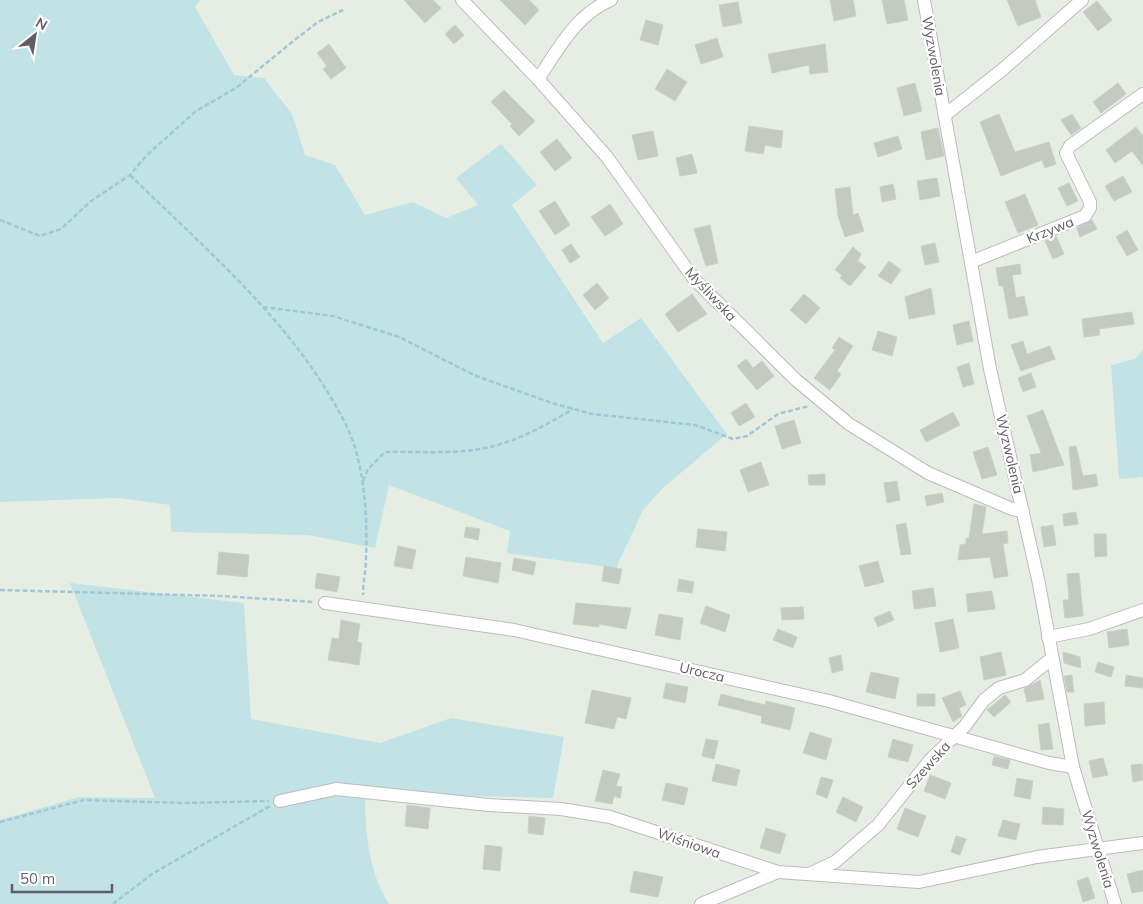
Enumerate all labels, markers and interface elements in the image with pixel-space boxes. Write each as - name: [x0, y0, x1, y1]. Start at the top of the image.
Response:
- north arrow: [10, 10, 60, 60]
- text: N: [32, 13, 51, 34]
- street label: Wyzwolenia: [918, 15, 950, 97]
- street label: Krzywa: [1024, 212, 1076, 248]
- street label: Myśliwska: [681, 263, 741, 325]
- street label: Wyzwolenia: [992, 413, 1028, 495]
- street label: Urocza: [678, 658, 726, 686]
- street label: Szewska: [902, 737, 954, 793]
- street label: Wyzwolenia: [1078, 808, 1118, 890]
- street label: Wiśniowa: [655, 824, 723, 862]
- scale bar: [12, 862, 112, 894]
- text: 50 m: [20, 869, 55, 888]

